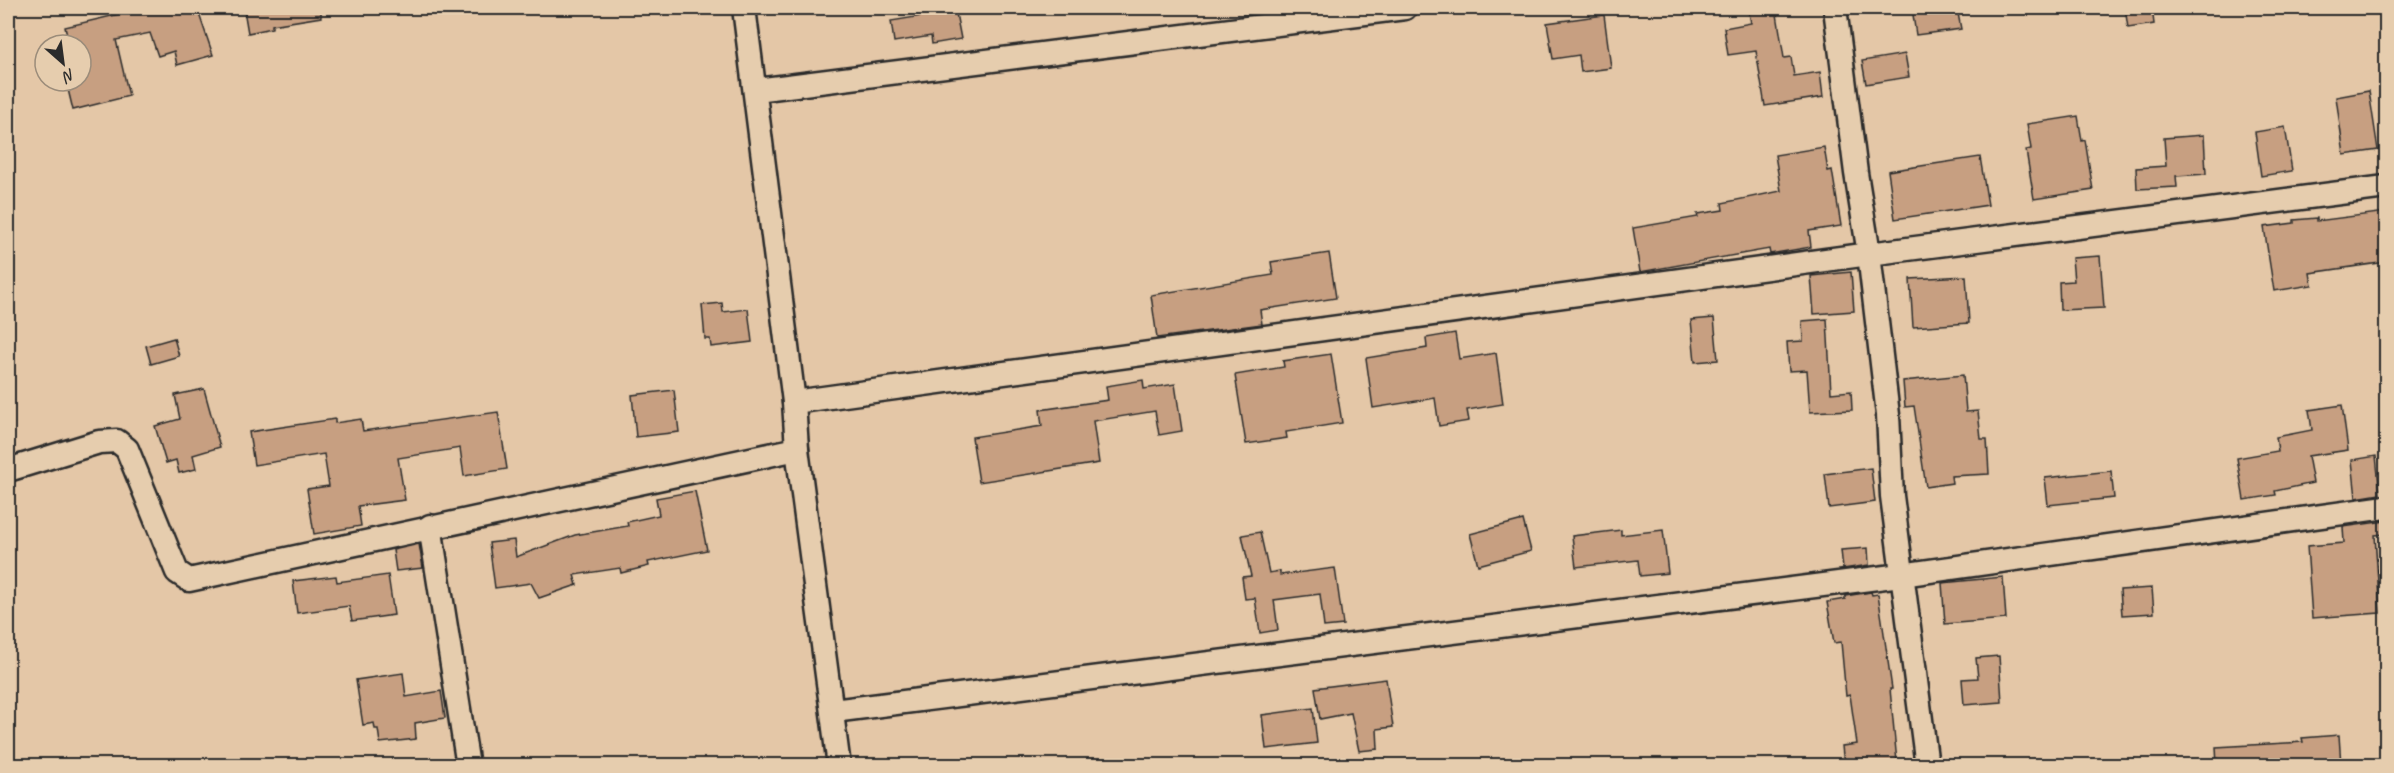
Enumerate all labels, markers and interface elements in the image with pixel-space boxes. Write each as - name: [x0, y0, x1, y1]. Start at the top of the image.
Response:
- north arrow: [33, 33, 93, 93]
- text: N: [58, 64, 79, 88]

